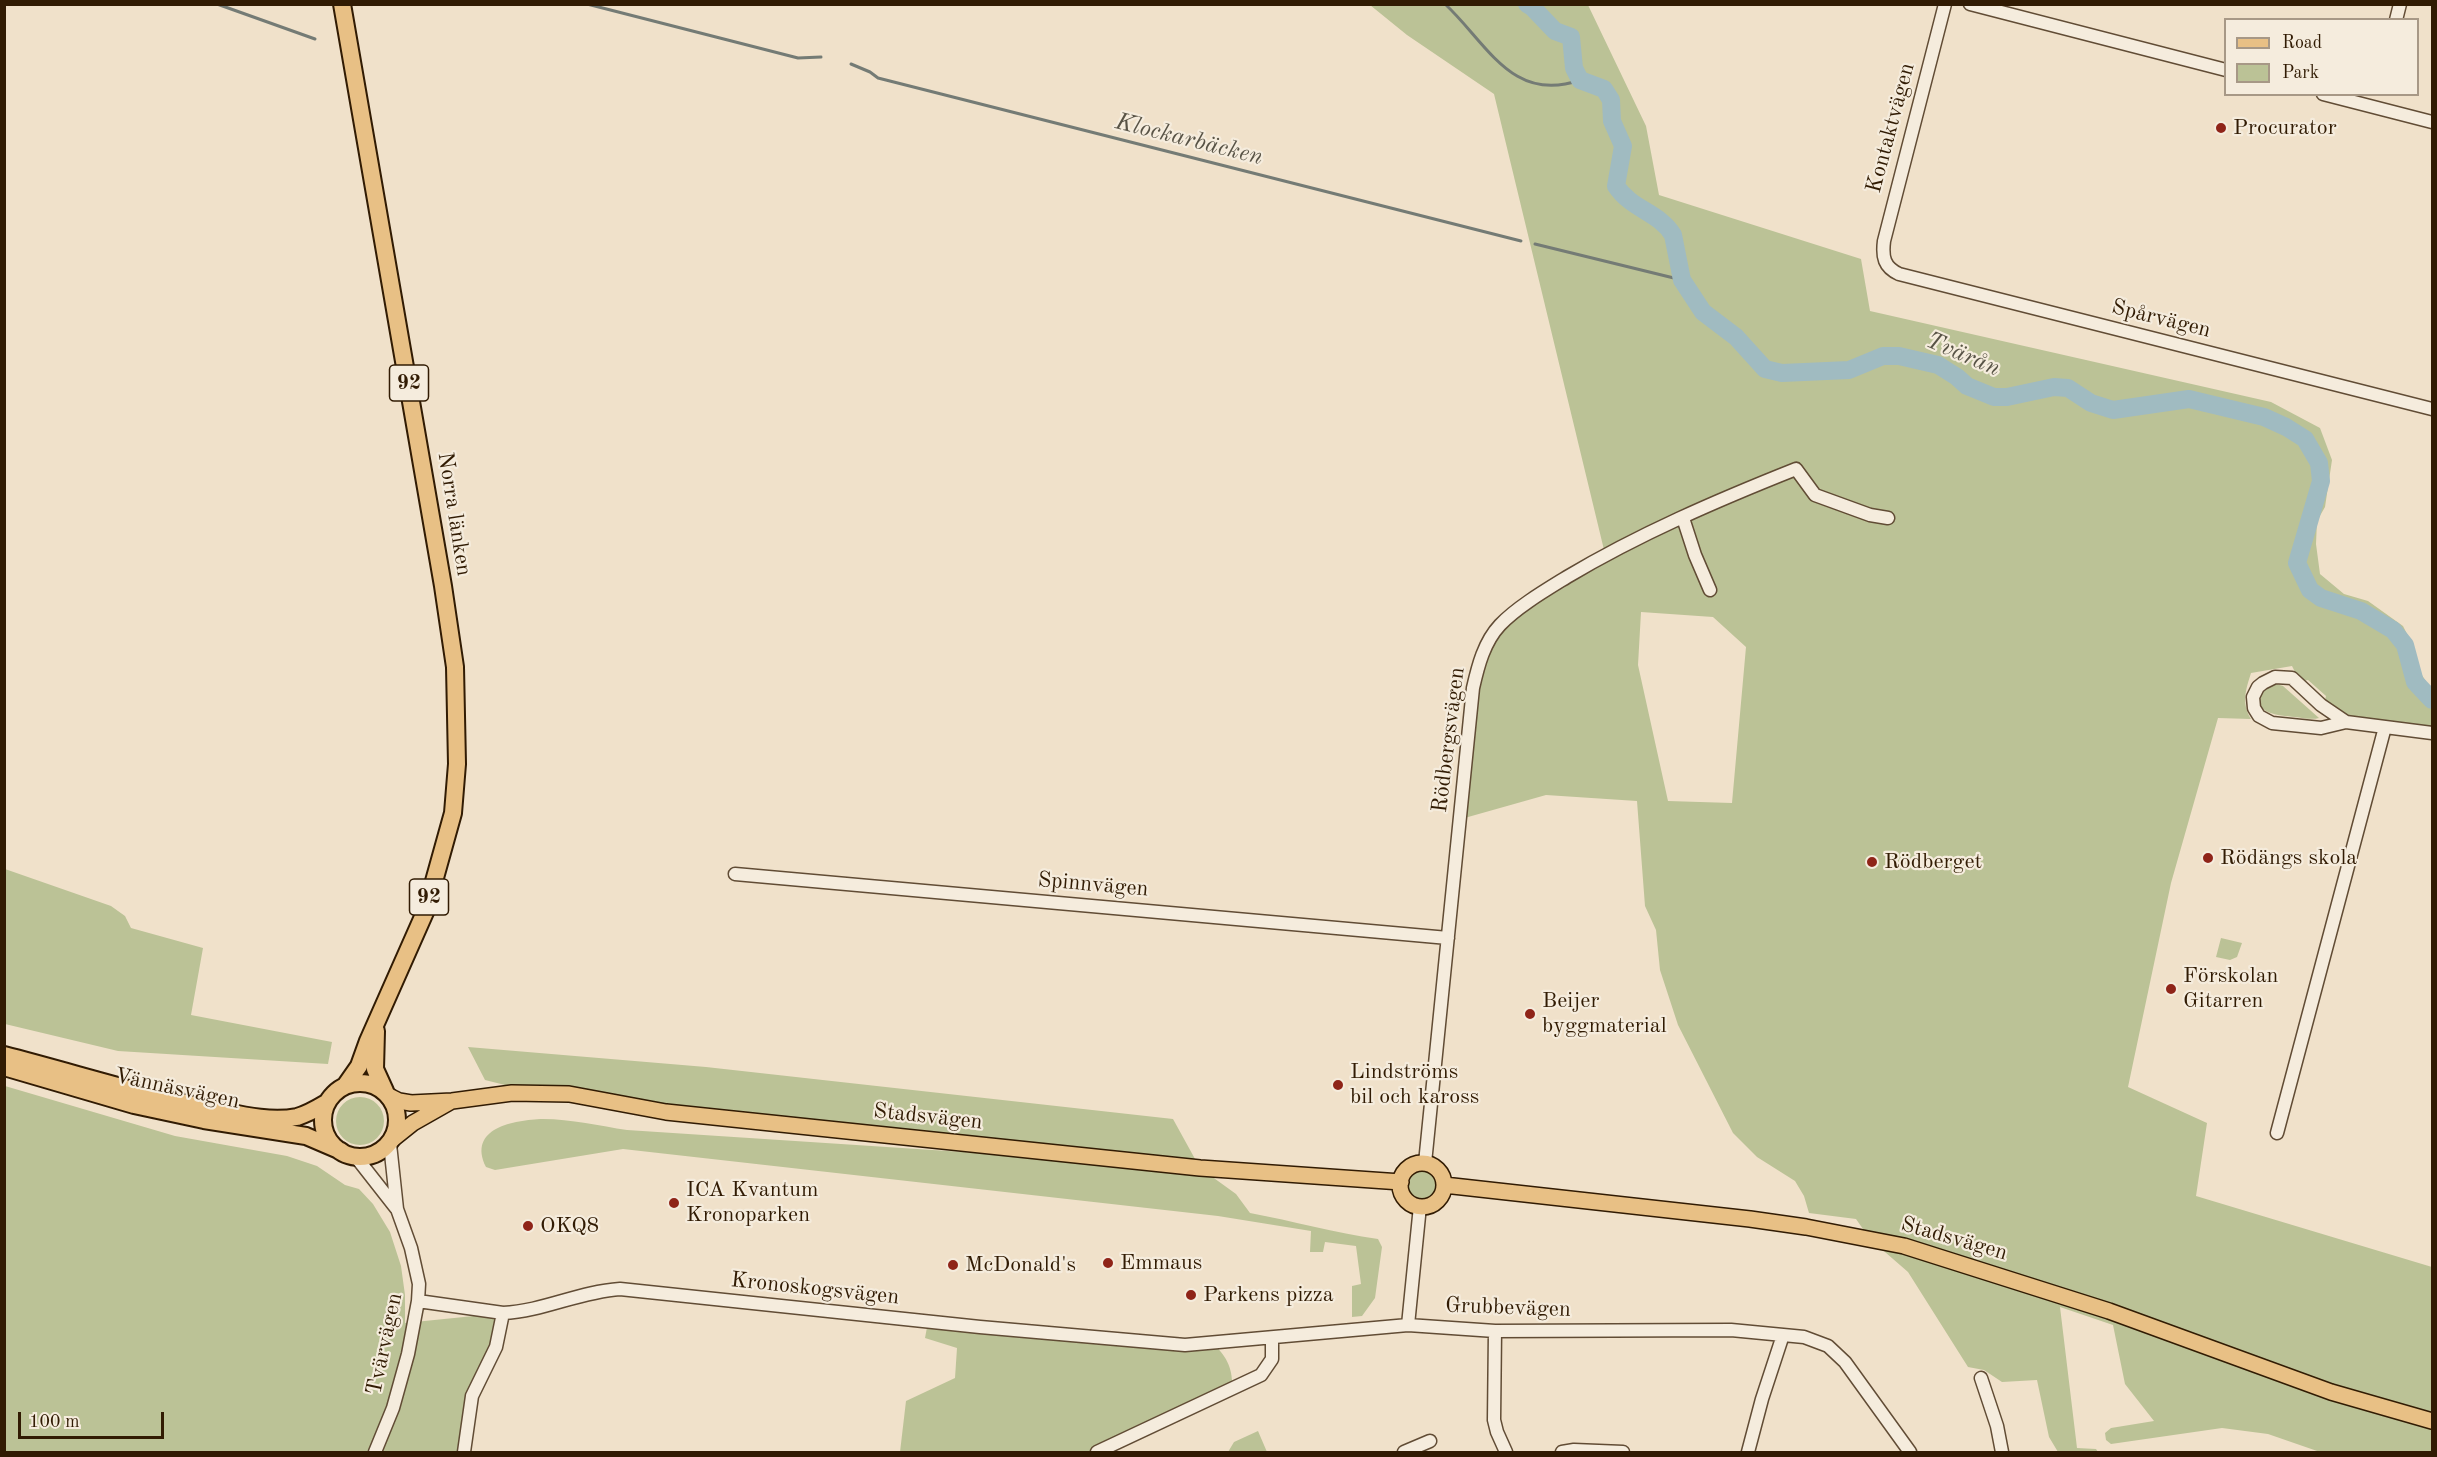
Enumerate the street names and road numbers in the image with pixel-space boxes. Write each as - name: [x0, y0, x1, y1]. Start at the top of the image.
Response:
- street label: Kontaktvägen: [1861, 60, 1921, 196]
- street label: Spårvägen: [2109, 294, 2213, 344]
- road number: 92: [390, 365, 428, 401]
- street label: Norra länken: [431, 450, 477, 578]
- street label: Rödbergsvägen: [1427, 666, 1471, 814]
- street label: Spinnvägen: [1036, 867, 1150, 903]
- road number: 92: [410, 879, 448, 915]
- street label: Vännäsvägen: [112, 1063, 242, 1115]
- street label: Stadsvägen: [872, 1098, 984, 1136]
- street label: Stadsvägen: [1898, 1211, 2010, 1267]
- street label: Kronoskogsvägen: [730, 1267, 900, 1311]
- street label: Tvärvägen: [361, 1291, 409, 1397]
- street label: Grubbevägen: [1445, 1293, 1571, 1323]

